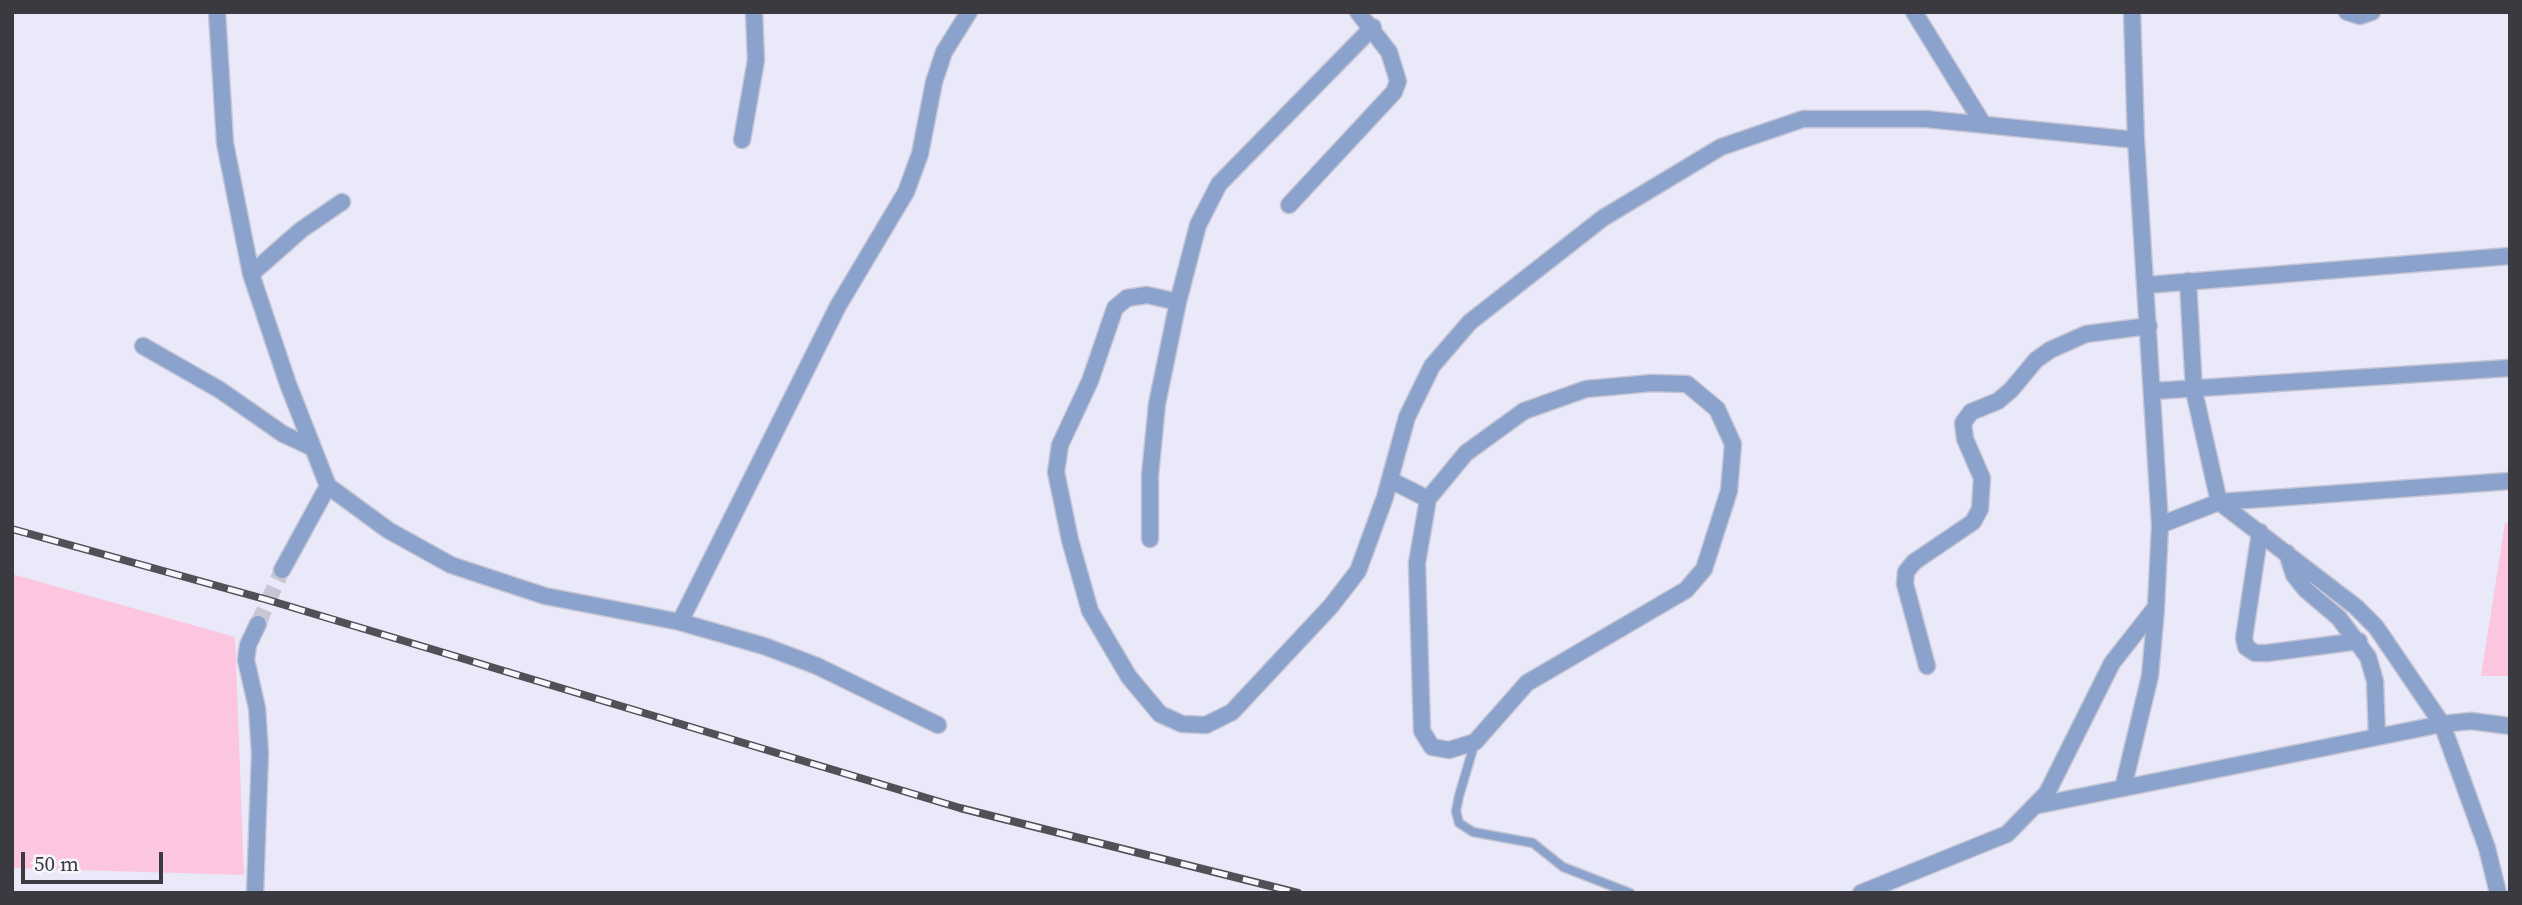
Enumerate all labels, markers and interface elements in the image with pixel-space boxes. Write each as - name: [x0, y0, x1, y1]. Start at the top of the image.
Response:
- scale bar: [24, 838, 166, 882]
- text: 50 m: [34, 849, 79, 878]

